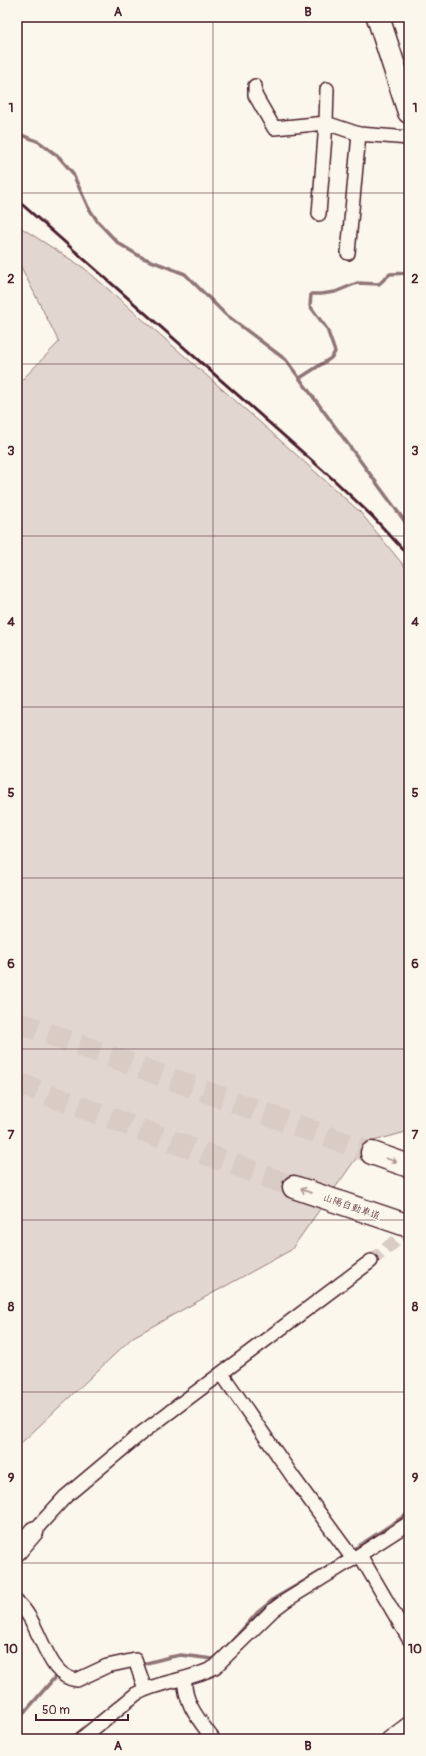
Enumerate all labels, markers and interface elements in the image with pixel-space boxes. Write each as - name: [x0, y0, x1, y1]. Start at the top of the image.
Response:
- text: A: [114, 4, 123, 20]
- text: B: [304, 4, 312, 20]
- text: 1: [8, 100, 14, 116]
- text: 1: [412, 100, 418, 116]
- text: 2: [7, 271, 15, 287]
- text: 2: [411, 271, 419, 287]
- text: 3: [7, 443, 15, 459]
- text: 3: [411, 443, 419, 459]
- text: 4: [7, 614, 15, 630]
- text: 4: [411, 614, 419, 630]
- text: 5: [7, 785, 15, 801]
- text: 5: [411, 785, 419, 801]
- text: 6: [7, 956, 15, 972]
- text: 6: [411, 956, 419, 972]
- text: 7: [8, 1127, 15, 1143]
- text: 7: [412, 1127, 419, 1143]
- one-way arrow: [384, 1156, 396, 1164]
- one-way arrow: [300, 1186, 312, 1194]
- street label: 山陽自動車道: [321, 1192, 382, 1222]
- text: 8: [8, 1299, 15, 1315]
- text: 8: [412, 1299, 419, 1315]
- text: 9: [8, 1470, 15, 1486]
- text: 9: [412, 1470, 419, 1486]
- text: 10: [4, 1641, 18, 1657]
- text: 10: [408, 1641, 422, 1657]
- scale bar: [36, 1696, 128, 1722]
- text: 50 m: [42, 1703, 70, 1718]
- text: A: [114, 1738, 123, 1754]
- text: B: [304, 1738, 312, 1754]

